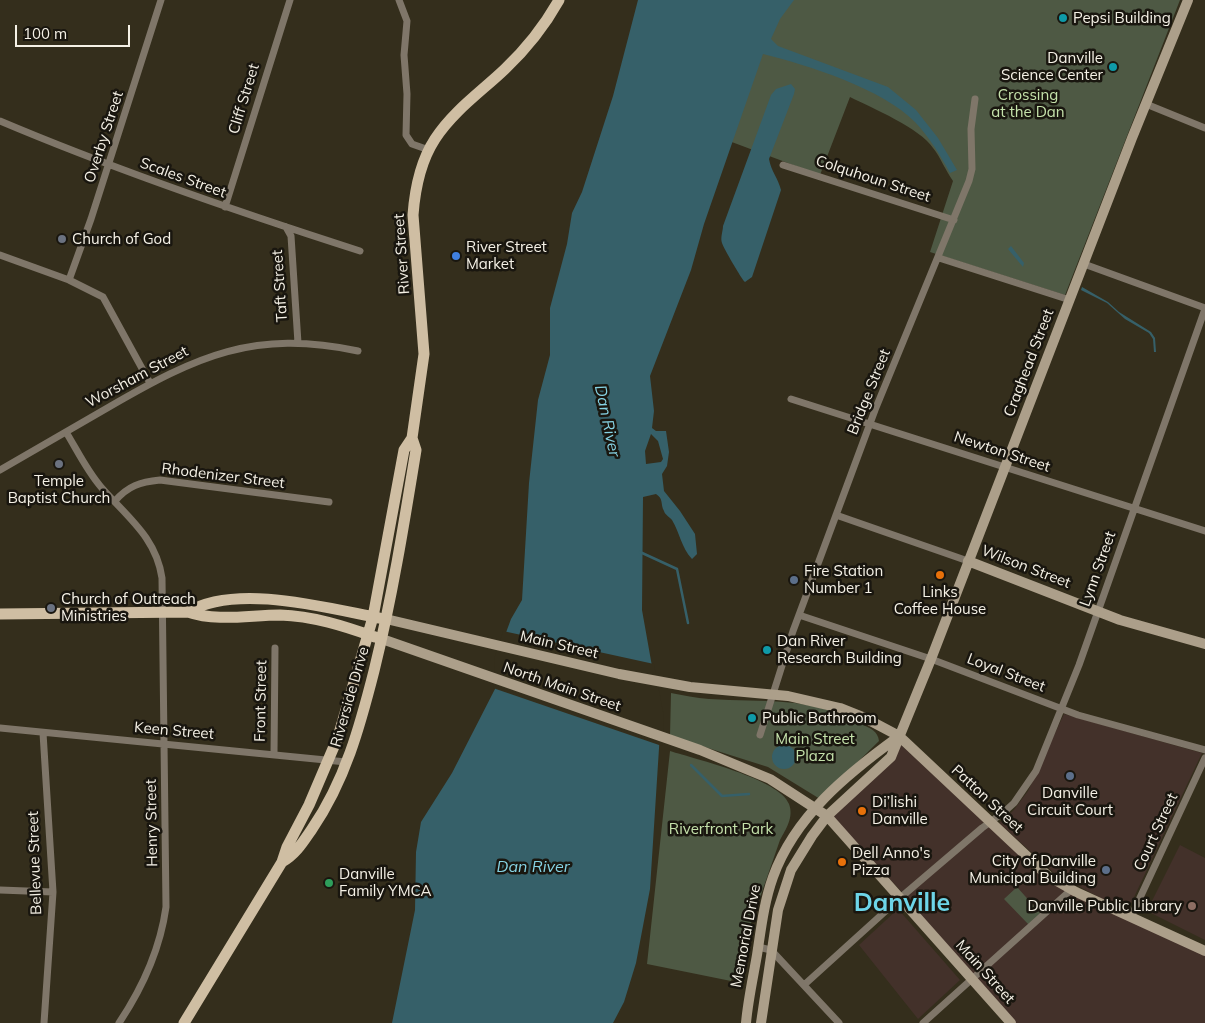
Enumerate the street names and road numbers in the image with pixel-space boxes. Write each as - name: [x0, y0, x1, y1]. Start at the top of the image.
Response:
- street label: Cliff Street: [225, 62, 263, 136]
- street label: Overby Street: [81, 89, 127, 185]
- street label: Colquhoun Street: [813, 152, 933, 206]
- street label: Scales Street: [138, 154, 228, 202]
- street label: River Street: [390, 213, 414, 295]
- street label: Taft Street: [269, 249, 291, 323]
- street label: Craghead Street: [1000, 307, 1058, 419]
- street label: Worsham Street: [83, 342, 191, 412]
- street label: Bridge Street: [844, 347, 894, 437]
- street label: Newton Street: [951, 428, 1053, 476]
- street label: Rhodenizer Street: [160, 460, 286, 492]
- street label: Lynn Street: [1076, 529, 1120, 609]
- street label: Wilson Street: [979, 542, 1073, 592]
- street label: Main Street: [518, 627, 600, 663]
- street label: Riverside Drive: [327, 645, 373, 749]
- street label: Loyal Street: [964, 650, 1048, 696]
- street label: North Main Street: [501, 658, 623, 716]
- street label: Front Street: [251, 660, 271, 742]
- street label: Keen Street: [133, 719, 215, 743]
- street label: Patton Street: [947, 761, 1027, 837]
- street label: Henry Street: [142, 779, 162, 867]
- street label: Court Street: [1130, 790, 1182, 874]
- street label: Bellevue Street: [24, 811, 46, 915]
- street label: Memorial Drive: [727, 883, 765, 989]
- street label: Main Street: [952, 936, 1018, 1008]

